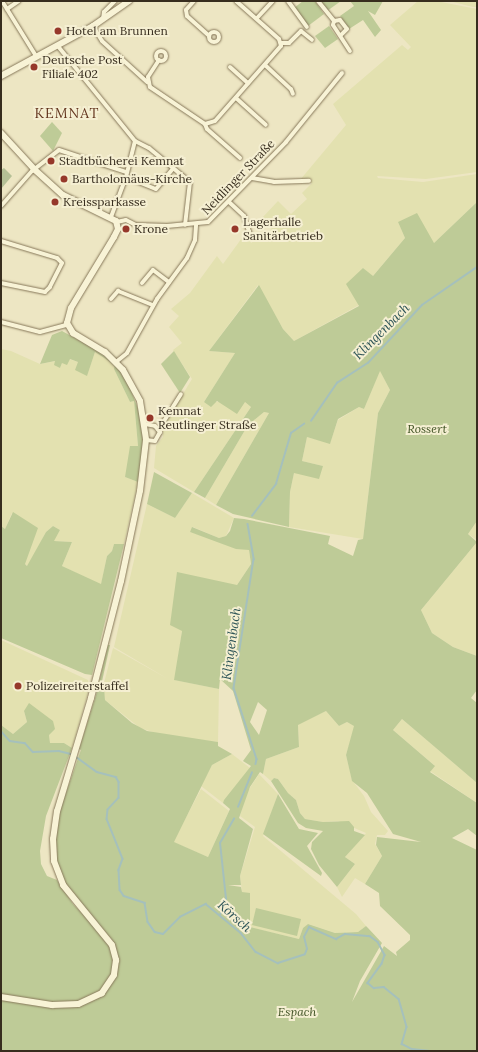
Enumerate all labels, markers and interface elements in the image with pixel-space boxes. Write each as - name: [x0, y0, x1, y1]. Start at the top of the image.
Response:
- place label: Hotel am Brunnen: [66, 24, 168, 38]
- marker: Hotel am Brunnen: [53, 26, 63, 36]
- place label: Deutsche Post Filiale 402: [42, 53, 122, 81]
- marker: Deutsche Post Filiale 402: [29, 62, 39, 72]
- district label: KEMNAT: [34, 105, 100, 121]
- street label: Neidlinger Straße: [199, 136, 277, 218]
- place label: Stadtbücherei Kemnat: [59, 154, 184, 168]
- marker: Stadtbücherei Kemnat: [46, 156, 56, 166]
- place label: Bartholomäus-Kirche: [72, 172, 192, 186]
- marker: Bartholomäus-Kirche: [59, 174, 69, 184]
- place label: Kreissparkasse: [63, 195, 146, 209]
- marker: Kreissparkasse: [50, 197, 60, 207]
- place label: Lagerhalle Sanitärbetrieb: [243, 215, 323, 243]
- place label: Krone: [134, 222, 168, 236]
- marker: Krone: [121, 224, 131, 234]
- marker: Lagerhalle Sanitärbetrieb: [230, 224, 240, 234]
- water label: Klingenbach: [351, 301, 413, 363]
- place label: Kemnat Reutlinger Straße: [158, 404, 256, 432]
- marker: Kemnat Reutlinger Straße: [145, 413, 155, 423]
- park label: Rossert: [407, 422, 447, 436]
- water label: Klingenbach: [219, 607, 245, 681]
- place label: Polizeireiterstaffel: [26, 679, 129, 693]
- marker: Polizeireiterstaffel: [13, 681, 23, 691]
- water label: Körsch: [214, 898, 254, 936]
- park label: Espach: [278, 1005, 316, 1019]

